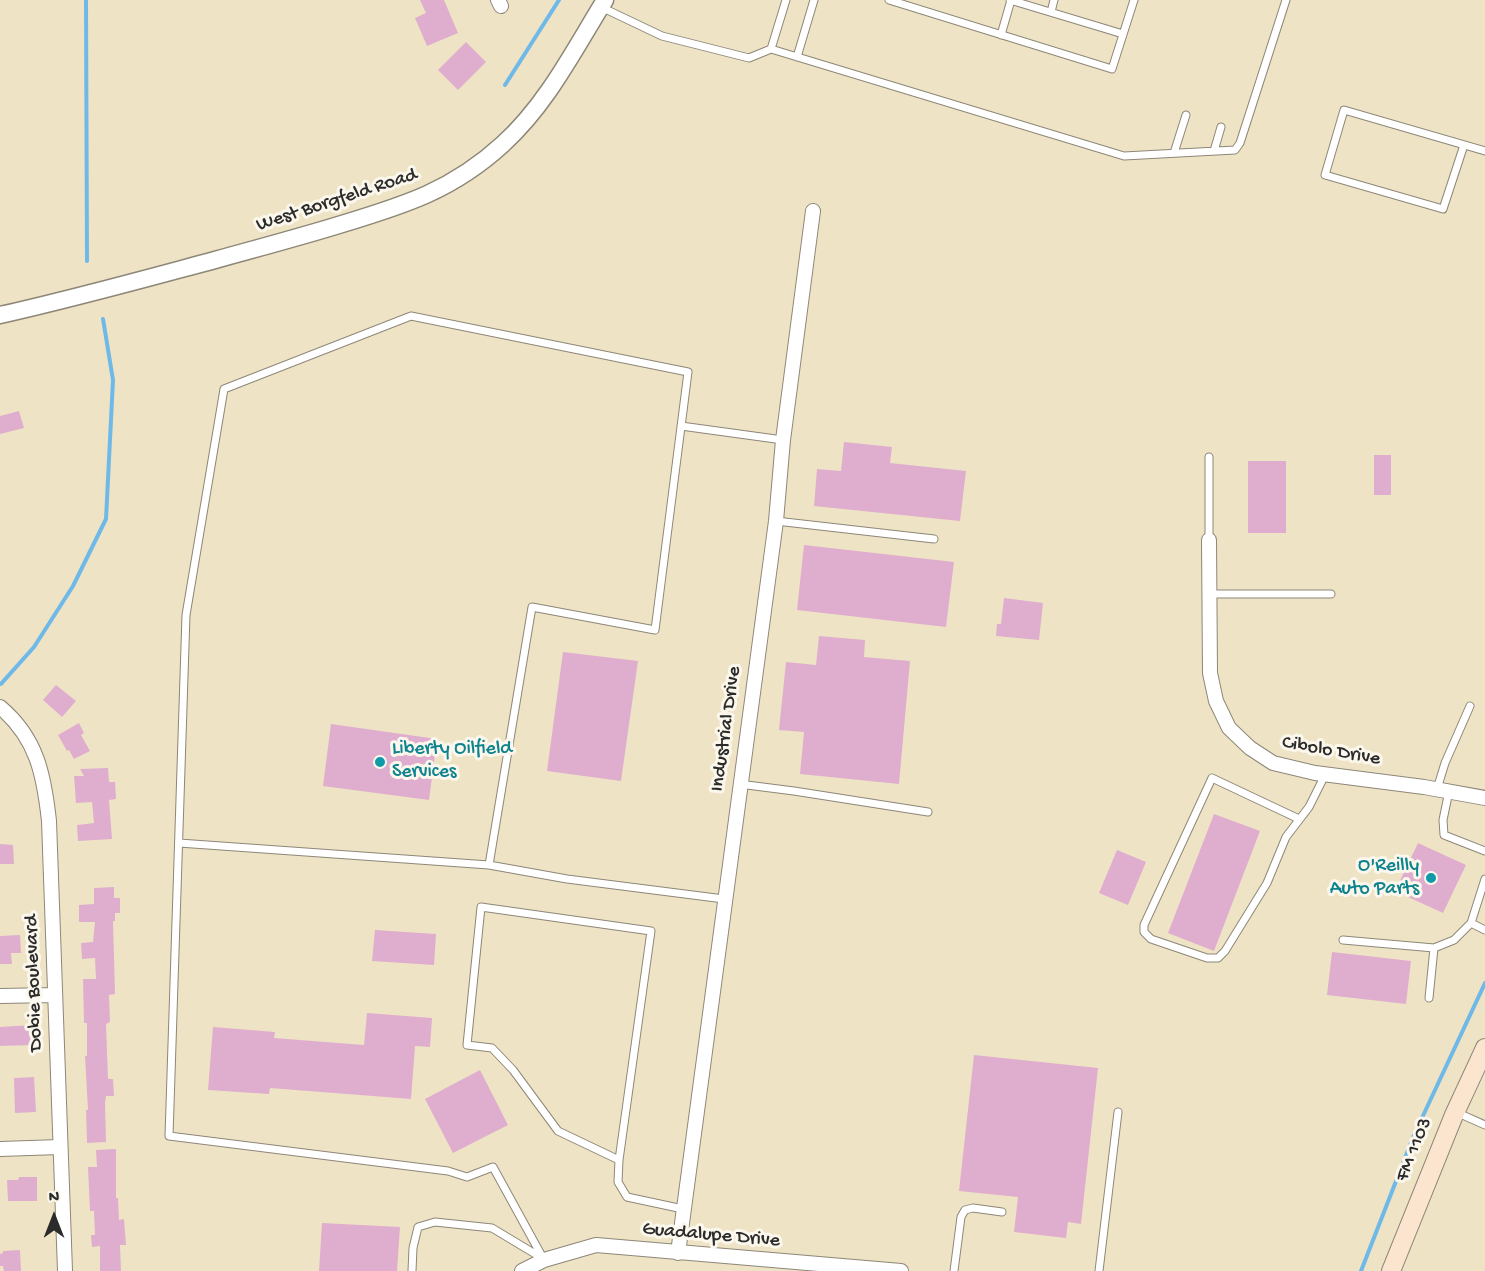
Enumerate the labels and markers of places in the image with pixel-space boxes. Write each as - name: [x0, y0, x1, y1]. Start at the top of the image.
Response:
- place label: Liberty Oilfield Services: [392, 738, 512, 785]
- marker: Liberty Oilfield Services: [373, 755, 387, 769]
- place label: O'Reilly Auto Parts: [1330, 855, 1419, 902]
- marker: O'Reilly Auto Parts: [1424, 871, 1438, 885]

